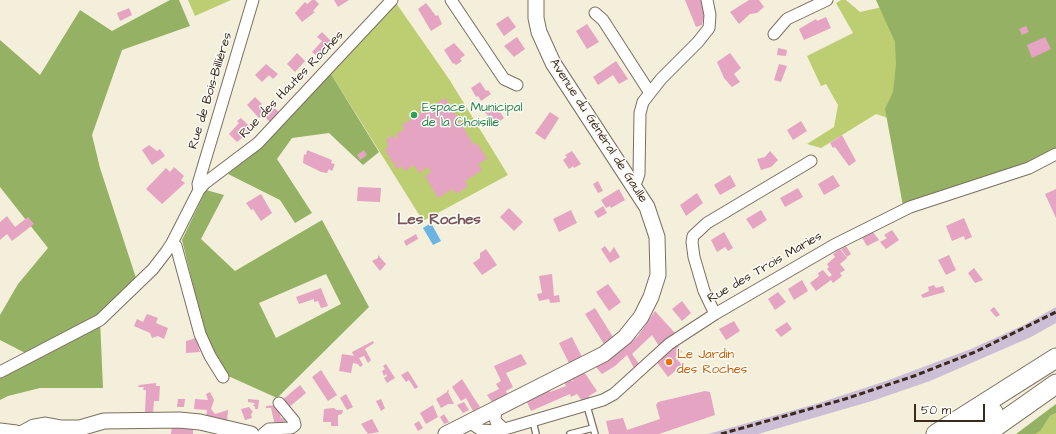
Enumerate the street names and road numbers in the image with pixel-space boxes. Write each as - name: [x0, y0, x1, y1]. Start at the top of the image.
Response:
- street label: Rue des Hautes Roches: [237, 28, 347, 142]
- street label: Rue de Bois-Billières: [186, 31, 236, 151]
- street label: Avenue du Général de Gaulle: [546, 56, 650, 206]
- street label: Rue des Trois Maries: [705, 229, 825, 307]

